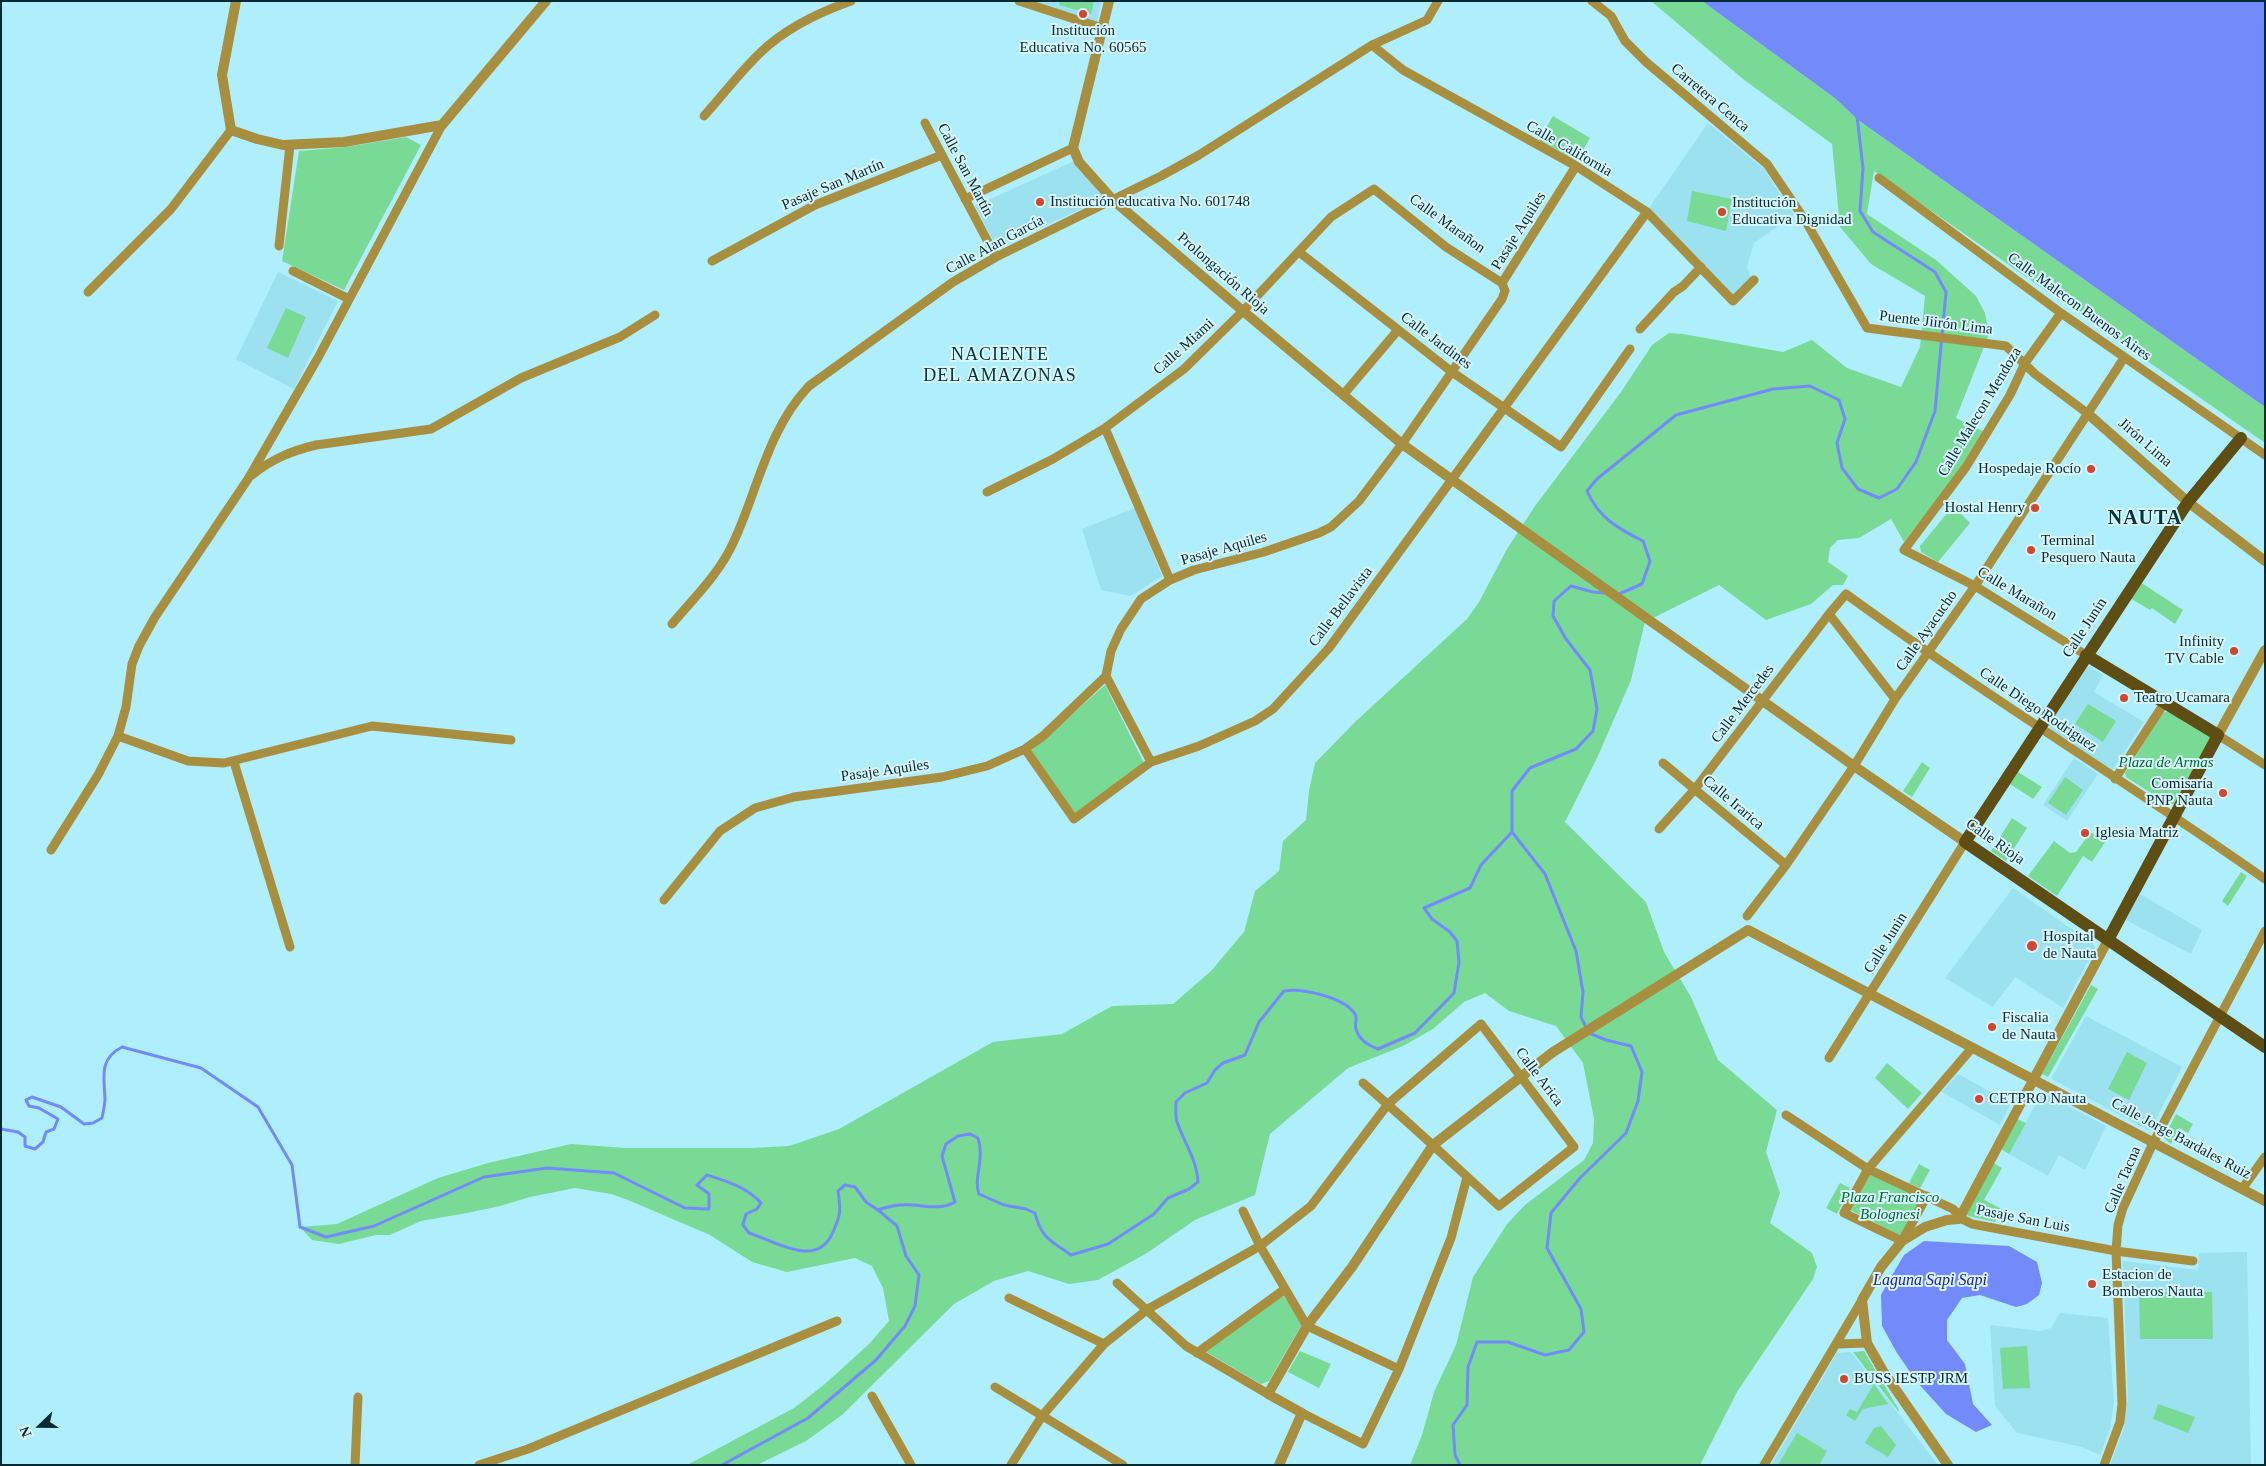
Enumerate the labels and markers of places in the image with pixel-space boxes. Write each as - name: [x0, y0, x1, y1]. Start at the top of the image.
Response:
- marker: Institución Educativa No. 60565: [1077, 8, 1089, 20]
- place label: Institución Educativa No. 60565: [1019, 22, 1147, 57]
- place label: Institución educativa No. 601748: [1050, 193, 1250, 211]
- place label: Institución Educativa Dignidad: [1732, 194, 1852, 229]
- marker: Institución educativa No. 601748: [1034, 196, 1046, 208]
- marker: Institución Educativa Dignidad: [1716, 206, 1728, 218]
- place label: Hospedaje Rocío: [1978, 460, 2081, 478]
- marker: Hospedaje Rocío: [2085, 463, 2097, 475]
- place label: Hostal Henry: [1945, 499, 2025, 517]
- marker: Hostal Henry: [2029, 502, 2041, 514]
- place label: Terminal Pesquero Nauta: [2041, 532, 2136, 567]
- marker: Terminal Pesquero Nauta: [2025, 544, 2037, 556]
- place label: Infinity TV Cable: [2165, 633, 2224, 668]
- marker: Infinity TV Cable: [2228, 645, 2240, 657]
- place label: Teatro Ucamara: [2134, 689, 2230, 707]
- marker: Teatro Ucamara: [2118, 692, 2130, 704]
- place label: Comisaría PNP Nauta: [2146, 775, 2213, 810]
- marker: Comisaría PNP Nauta: [2217, 787, 2229, 799]
- place label: Iglesia Matriz: [2095, 824, 2179, 842]
- marker: Iglesia Matriz: [2079, 827, 2091, 839]
- place label: Hospital de Nauta: [2043, 928, 2097, 963]
- marker: Hospital de Nauta: [2025, 939, 2039, 953]
- place label: Fiscalia de Nauta: [2002, 1009, 2056, 1044]
- marker: Fiscalia de Nauta: [1986, 1021, 1998, 1033]
- place label: CETPRO Nauta: [1989, 1090, 2086, 1108]
- marker: CETPRO Nauta: [1973, 1093, 1985, 1105]
- place label: Estacion de Bomberos Nauta: [2102, 1266, 2203, 1301]
- marker: Estacion de Bomberos Nauta: [2086, 1278, 2098, 1290]
- place label: BUSS IESTP JRM: [1854, 1370, 1968, 1388]
- marker: BUSS IESTP JRM: [1838, 1373, 1850, 1385]

